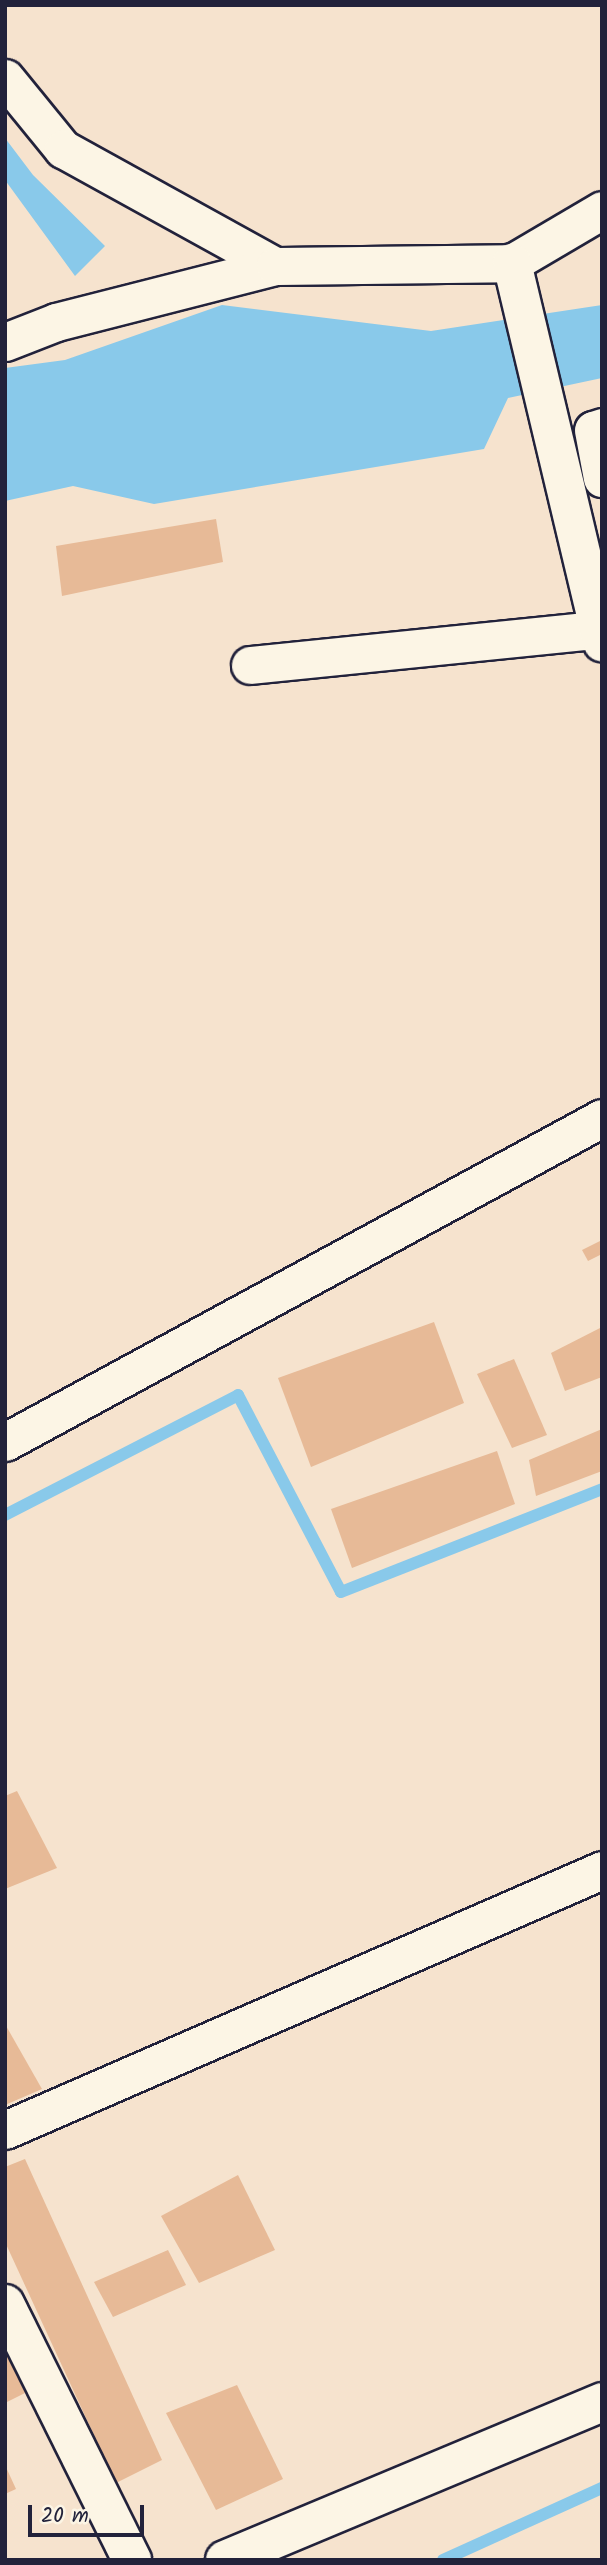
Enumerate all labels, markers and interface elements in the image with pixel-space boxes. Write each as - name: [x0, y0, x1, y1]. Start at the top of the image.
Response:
- scale bar: [32, 2492, 147, 2536]
- text: 20 m: [41, 2500, 89, 2533]

